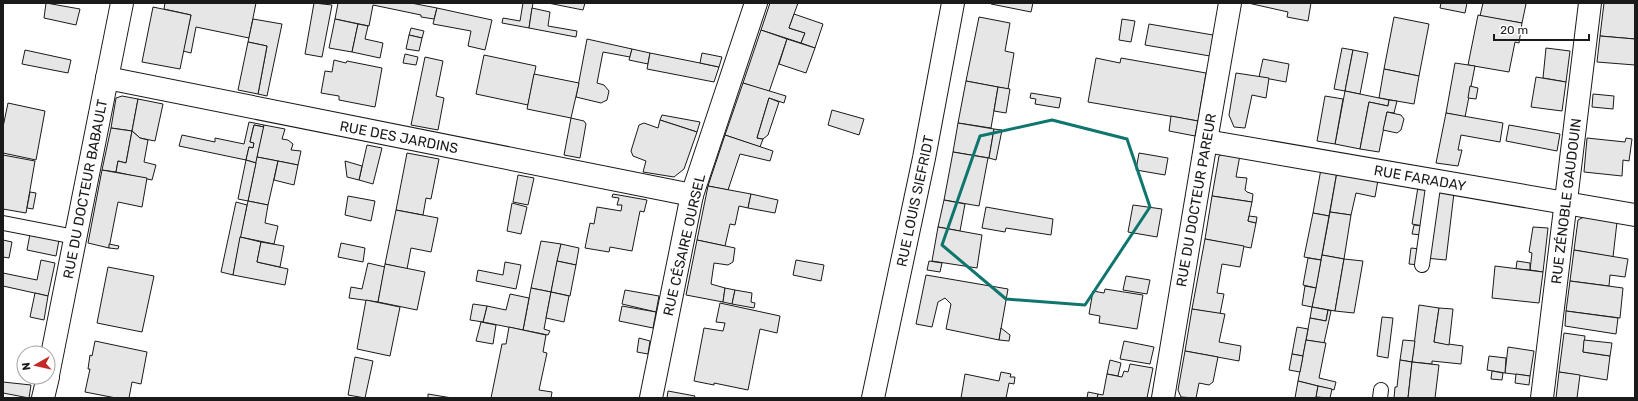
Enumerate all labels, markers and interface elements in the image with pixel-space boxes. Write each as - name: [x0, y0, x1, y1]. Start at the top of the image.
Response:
- scale bar: [1494, 16, 1589, 42]
- text: 20 m: [1500, 23, 1528, 37]
- street label: RUE DU DOCTEUR BABAULT: [60, 98, 111, 280]
- street label: RUE DU DOCTEUR PAREUR: [1173, 112, 1220, 288]
- street label: RUE ZÉNOBLE GAUDOUIN: [1547, 117, 1585, 285]
- street label: RUE DES JARDINS: [338, 118, 460, 157]
- street label: RUE LOUIS SIEFRIDT: [893, 134, 938, 268]
- street label: RUE FARADAY: [1372, 162, 1467, 195]
- street label: RUE CÉSAIRE OURSEL: [659, 172, 709, 318]
- north arrow: [16, 345, 56, 385]
- text: N: [20, 361, 34, 371]

